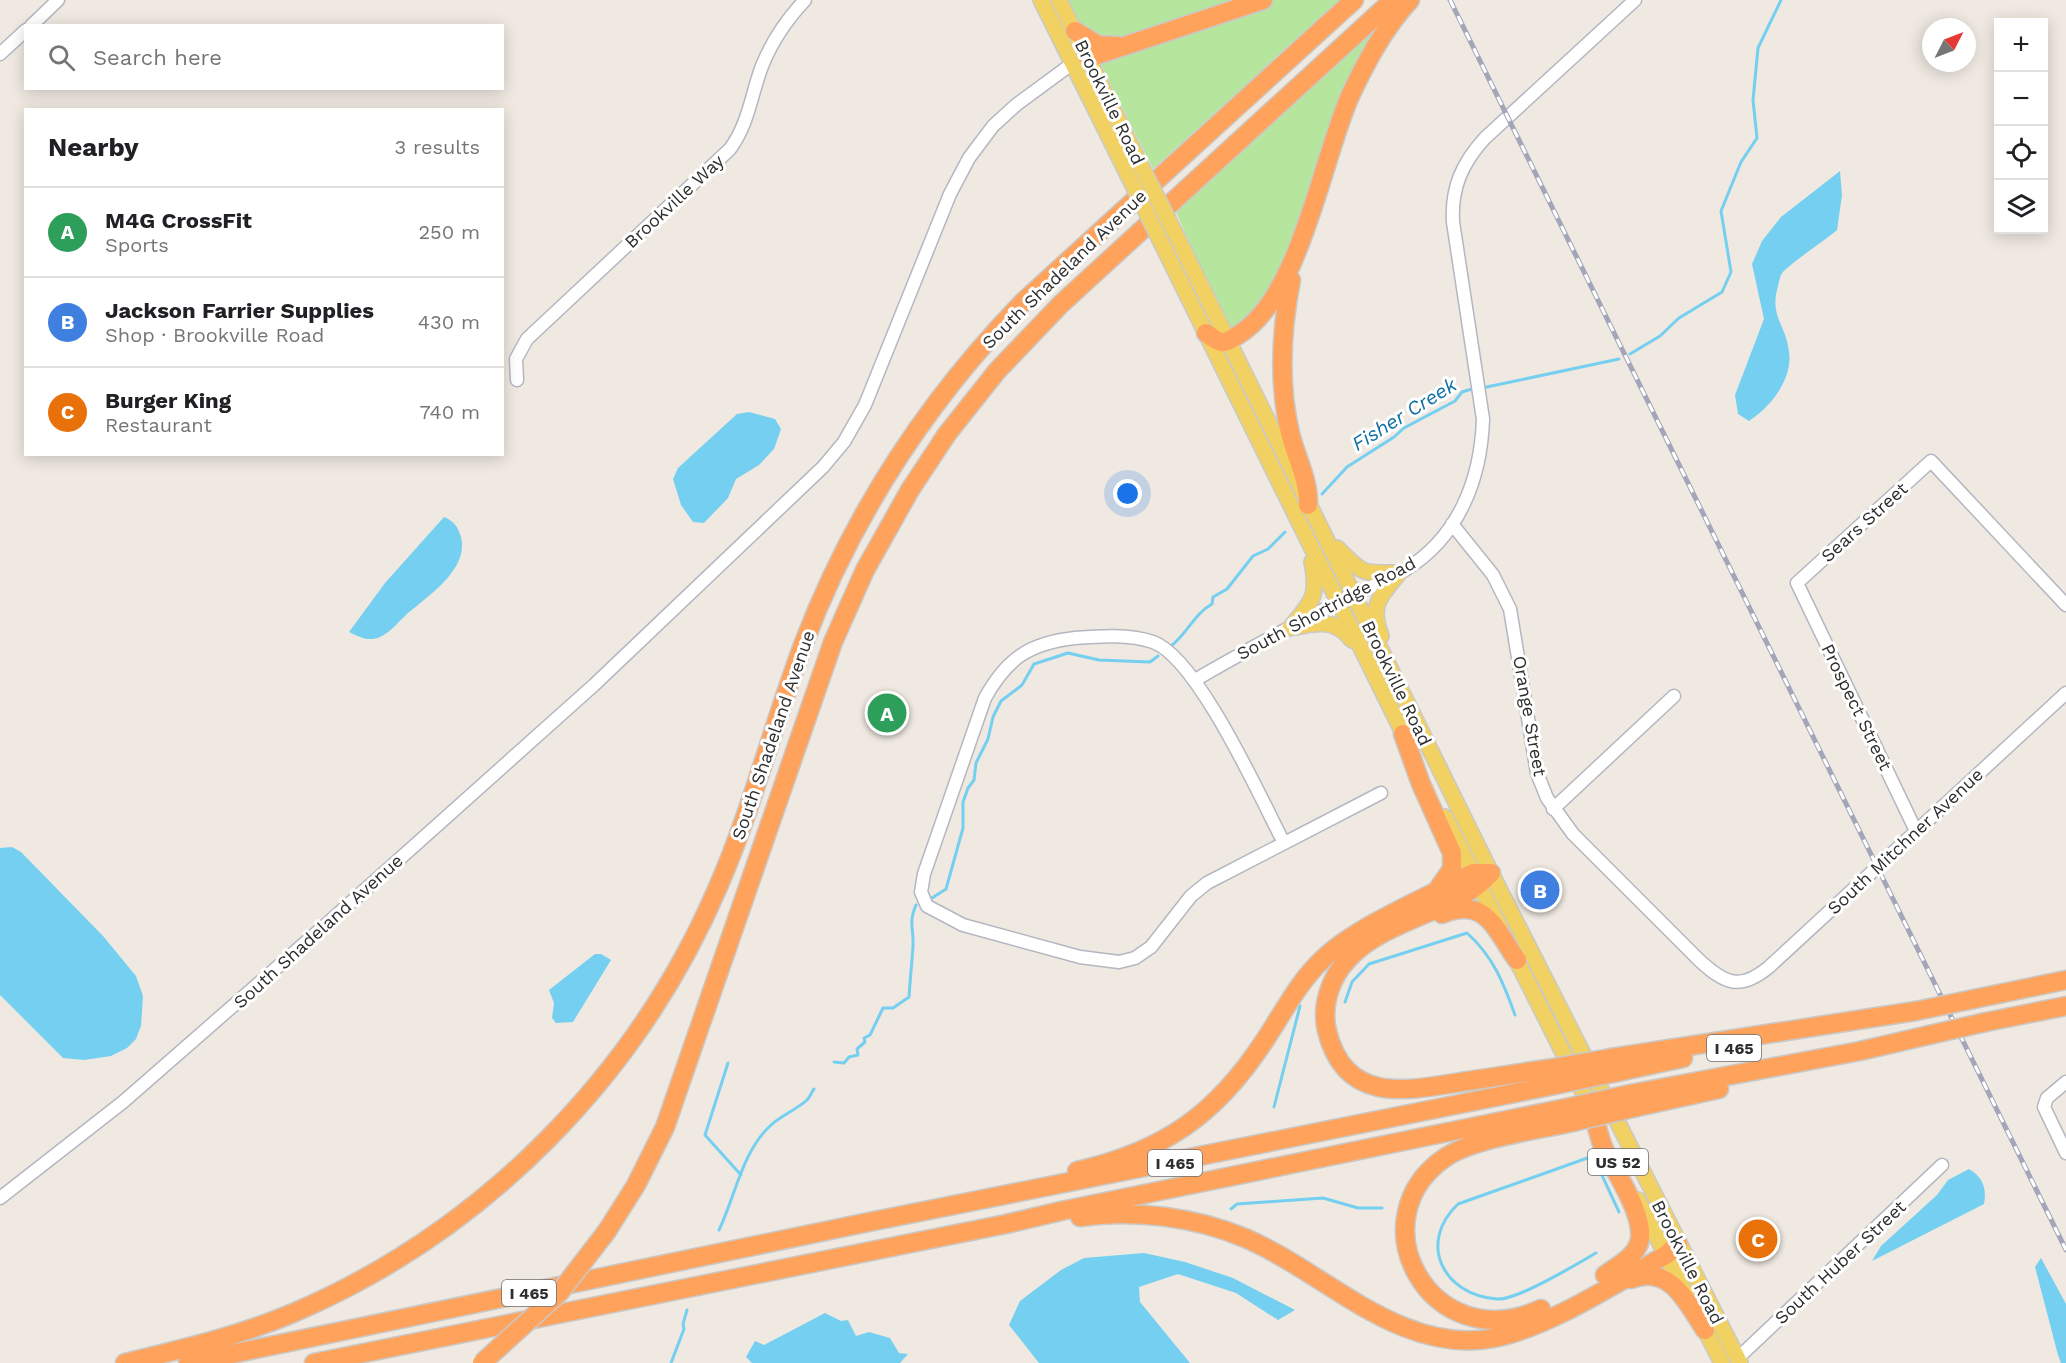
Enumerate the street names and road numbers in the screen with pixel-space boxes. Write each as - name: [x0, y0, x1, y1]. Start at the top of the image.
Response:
- street label: Brookville Road: [1071, 36, 1149, 168]
- street label: Brookville Way: [620, 149, 728, 252]
- street label: South Shadeland Avenue: [978, 185, 1150, 353]
- street label: Sears Street: [1817, 477, 1912, 566]
- street label: South Shortridge Road: [1233, 552, 1419, 664]
- street label: Brookville Road: [1358, 617, 1436, 749]
- street label: South Shadeland Avenue: [727, 628, 819, 842]
- street label: Prospect Street: [1817, 640, 1897, 774]
- street label: Orange Street: [1509, 654, 1551, 778]
- street label: South Mitchner Avenue: [1823, 764, 1987, 918]
- street label: South Shadeland Avenue: [229, 850, 407, 1012]
- road number: I 465: [1707, 1035, 1761, 1061]
- road number: US 52: [1588, 1149, 1648, 1175]
- road number: I 465: [1148, 1150, 1202, 1176]
- street label: South Huber Street: [1770, 1196, 1910, 1328]
- street label: Brookville Road: [1648, 1197, 1728, 1327]
- road number: I 465: [502, 1280, 556, 1306]

